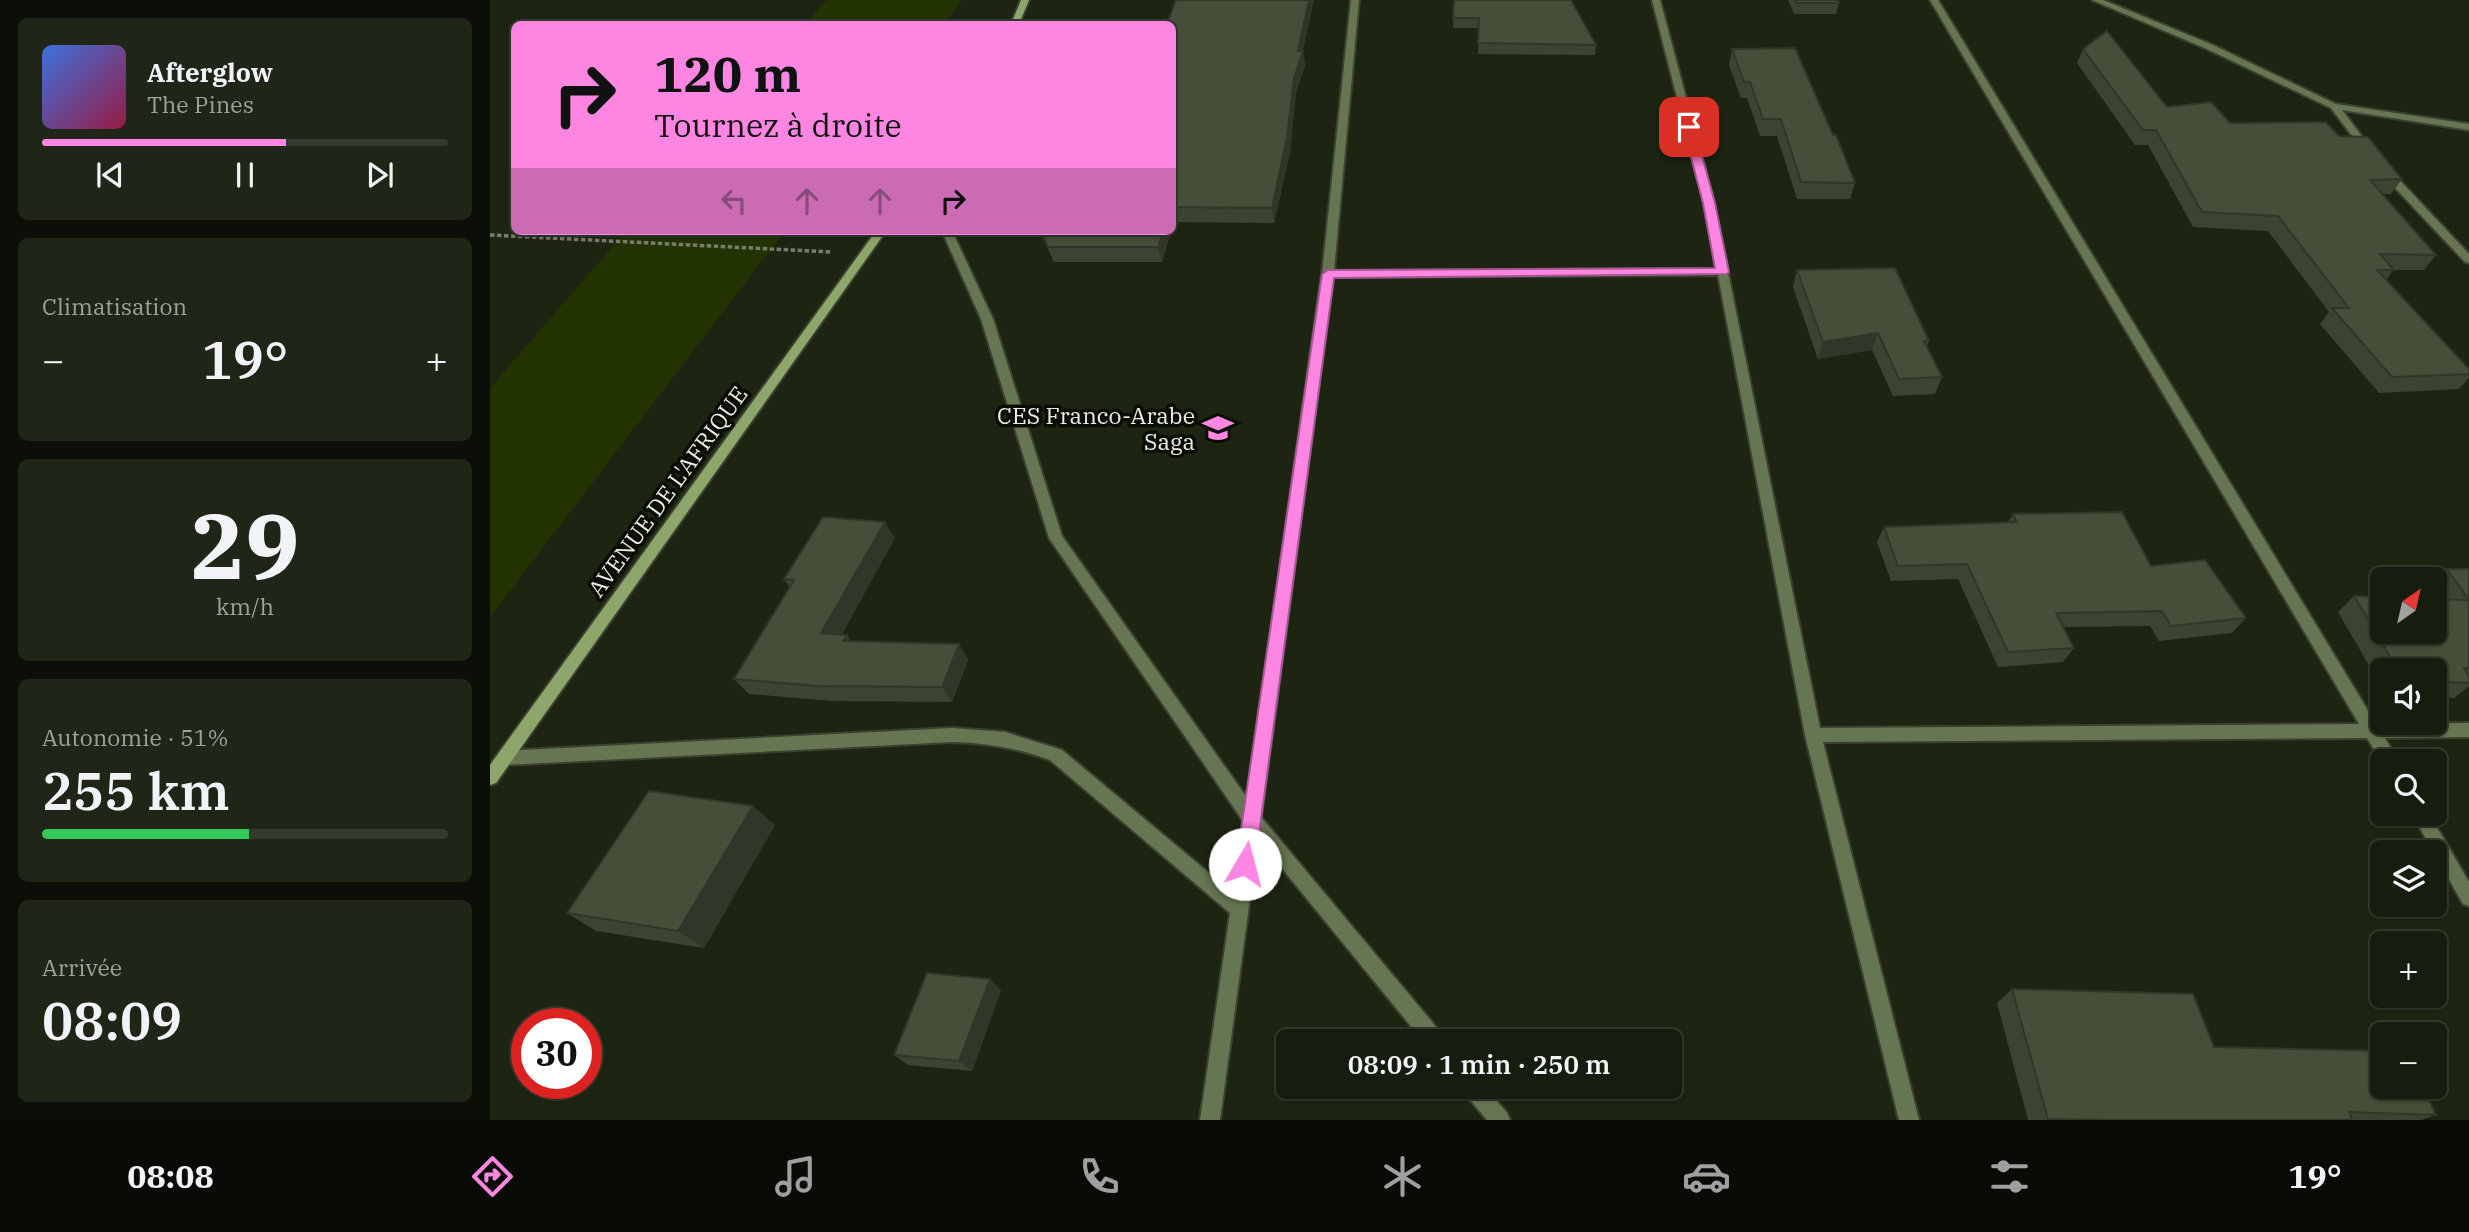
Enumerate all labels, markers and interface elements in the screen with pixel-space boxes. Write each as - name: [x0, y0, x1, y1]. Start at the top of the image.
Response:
- text: 120 m: [654, 42, 801, 105]
- icon: right: [539, 49, 630, 140]
- text: Afterglow: [147, 55, 273, 89]
- text: The Pines: [147, 89, 254, 119]
- pin: [1659, 97, 1719, 157]
- text: Tournez à droite: [654, 104, 902, 146]
- icon: arrive: [1670, 108, 1708, 146]
- icon: previous: [91, 156, 129, 194]
- icon: pause: [226, 156, 264, 194]
- icon: next: [361, 156, 399, 194]
- icon: left: [715, 182, 753, 220]
- icon: ahead: [788, 182, 826, 220]
- icon: ahead: [861, 182, 899, 220]
- icon: right: [934, 182, 972, 220]
- text: Climatisation: [42, 291, 187, 321]
- text: 19°: [202, 326, 288, 393]
- text: −: [42, 335, 65, 384]
- text: +: [425, 335, 448, 384]
- street label: AVENUE DE L'AFRIQUE: [580, 380, 754, 602]
- place label: CES Franco-Arabe Saga: [997, 400, 1195, 456]
- school or university icon: CES Franco-Arabe Saga: [1201, 411, 1235, 445]
- text: 29: [190, 486, 300, 604]
- north arrow: [2370, 567, 2446, 644]
- map controls: [2370, 567, 2447, 1099]
- text: km/h: [216, 591, 274, 621]
- button: sound: [2370, 658, 2447, 735]
- text: Autonomie · 51%: [42, 722, 229, 752]
- button: search: [2370, 749, 2447, 826]
- text: 255 km: [42, 757, 230, 824]
- position arrow: [1208, 827, 1282, 901]
- button: layers: [2370, 840, 2447, 917]
- button: +: [2370, 931, 2447, 1008]
- text: Arrivée: [42, 952, 122, 982]
- text: 08:09: [42, 987, 182, 1054]
- speed limit sign: 30: [511, 1008, 602, 1099]
- button: −: [2370, 1022, 2447, 1099]
- text: 08:09 · 1 min · 250 m: [1348, 1047, 1610, 1081]
- icon: directions: [468, 1152, 517, 1201]
- icon: music: [771, 1152, 820, 1201]
- icon: phone: [1075, 1152, 1124, 1201]
- icon: climate: [1378, 1152, 1427, 1201]
- icon: car: [1682, 1152, 1731, 1201]
- icon: filters: [1985, 1152, 2034, 1201]
- text: 08:08: [127, 1155, 214, 1197]
- text: 19°: [2288, 1155, 2342, 1197]

